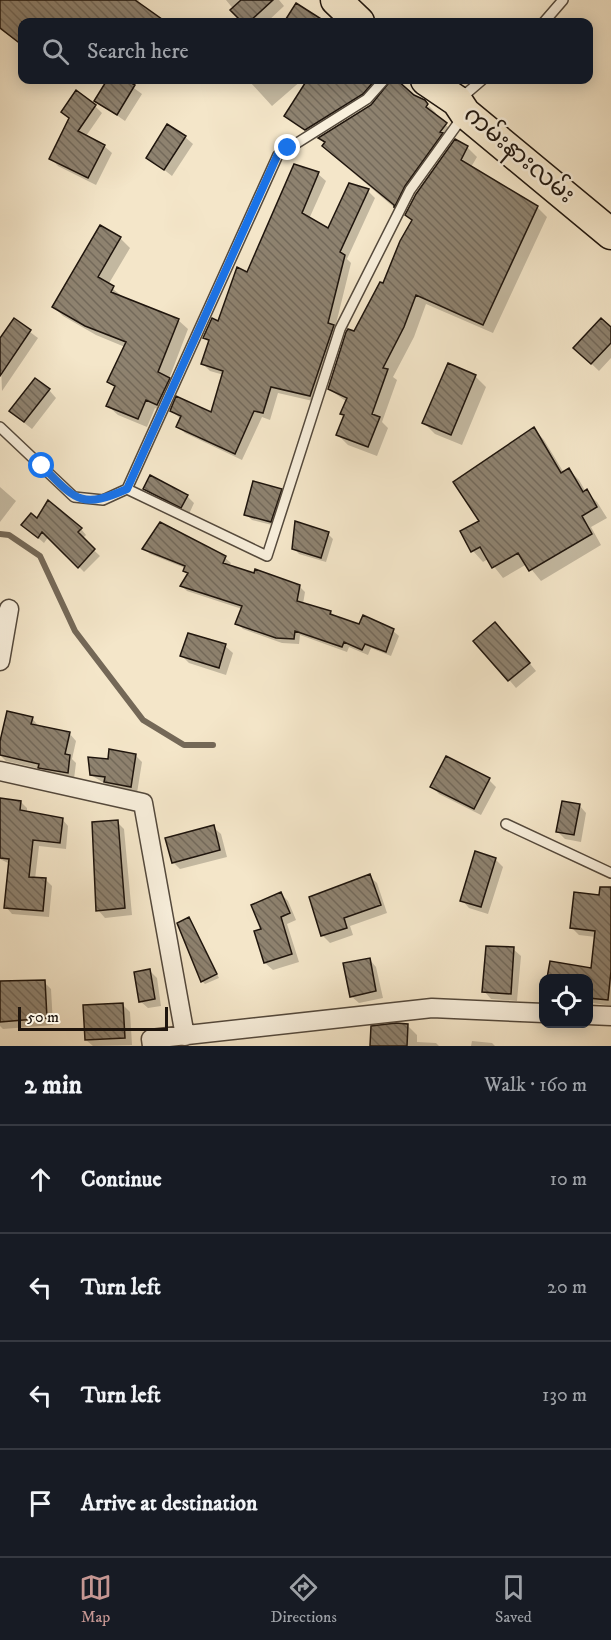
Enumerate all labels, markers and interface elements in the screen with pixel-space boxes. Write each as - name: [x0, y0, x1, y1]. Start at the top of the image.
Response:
- search box: [18, 18, 593, 84]
- icon: search: [39, 35, 72, 68]
- text: Search here: [87, 38, 189, 65]
- street label: ကမ်းနားလမ်း: [455, 98, 582, 212]
- route end: [274, 134, 300, 160]
- route start: [28, 452, 54, 478]
- map controls: [539, 974, 593, 1028]
- button: locate: [539, 974, 593, 1028]
- scale bar: [18, 1004, 168, 1032]
- text: 50 m: [27, 1007, 59, 1027]
- text: 2 min: [24, 1069, 82, 1102]
- text: Walk · 160 m: [484, 1073, 587, 1098]
- icon: ahead: [24, 1163, 57, 1196]
- text: Continue: [81, 1166, 162, 1193]
- text: 10 m: [550, 1167, 587, 1192]
- icon: left: [24, 1271, 57, 1304]
- text: Turn left: [81, 1274, 161, 1301]
- text: 20 m: [547, 1275, 587, 1300]
- icon: left: [24, 1379, 57, 1412]
- text: Turn left: [81, 1382, 161, 1409]
- text: 130 m: [542, 1383, 587, 1408]
- icon: arrive: [24, 1487, 57, 1520]
- text: Arrive at destination: [81, 1490, 258, 1517]
- tab: Map: [79, 1571, 112, 1627]
- tab: Directions: [270, 1571, 337, 1627]
- tab: Saved: [495, 1571, 532, 1627]

